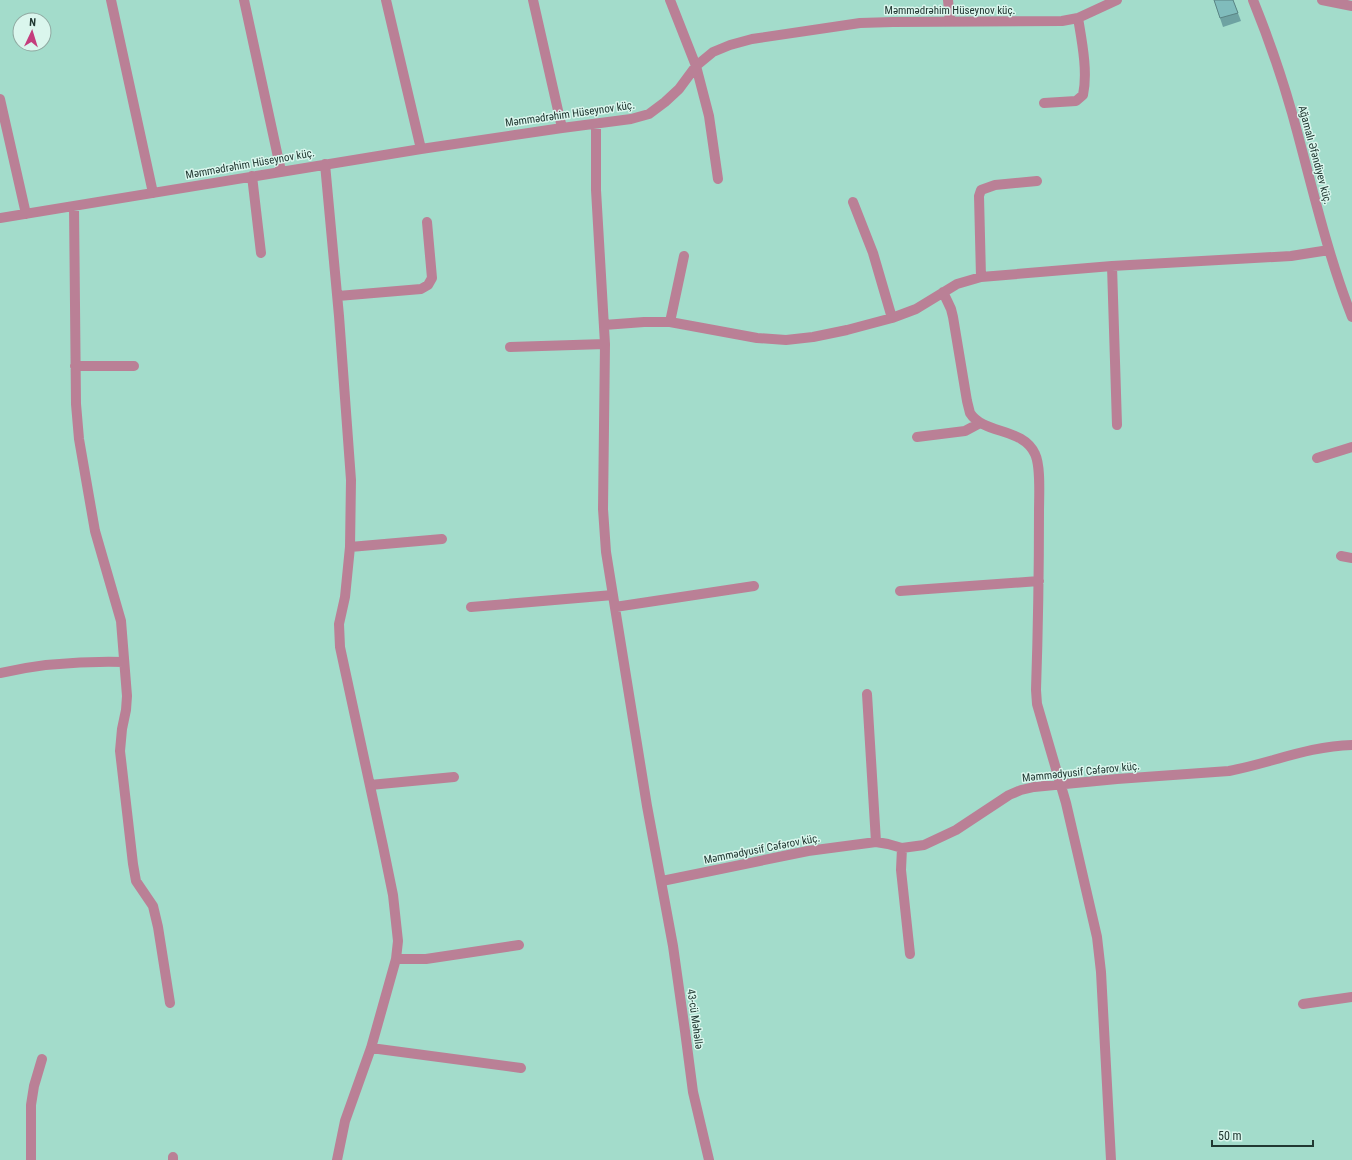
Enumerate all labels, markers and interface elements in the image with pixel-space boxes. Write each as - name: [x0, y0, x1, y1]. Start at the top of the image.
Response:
- street label: Məmmədrəhim Hüseynov küç.: [885, 4, 1015, 17]
- north arrow: [12, 12, 52, 52]
- text: N: [29, 16, 37, 29]
- street label: Məmmədrəhim Hüseynov küç.: [504, 98, 636, 130]
- street label: Ağamalı Əfəndiyev küç.: [1296, 104, 1334, 206]
- street label: Məmmədrəhim Hüseynov küç.: [184, 146, 316, 182]
- street label: Məmmədyusif Cəfərov küç.: [1022, 759, 1141, 785]
- street label: Məmmədyusif Cəfərov küç.: [703, 831, 821, 867]
- street label: 43-cü Məhəllə: [684, 988, 706, 1050]
- scale bar: [1212, 1122, 1313, 1148]
- text: 50 m: [1218, 1129, 1242, 1143]

